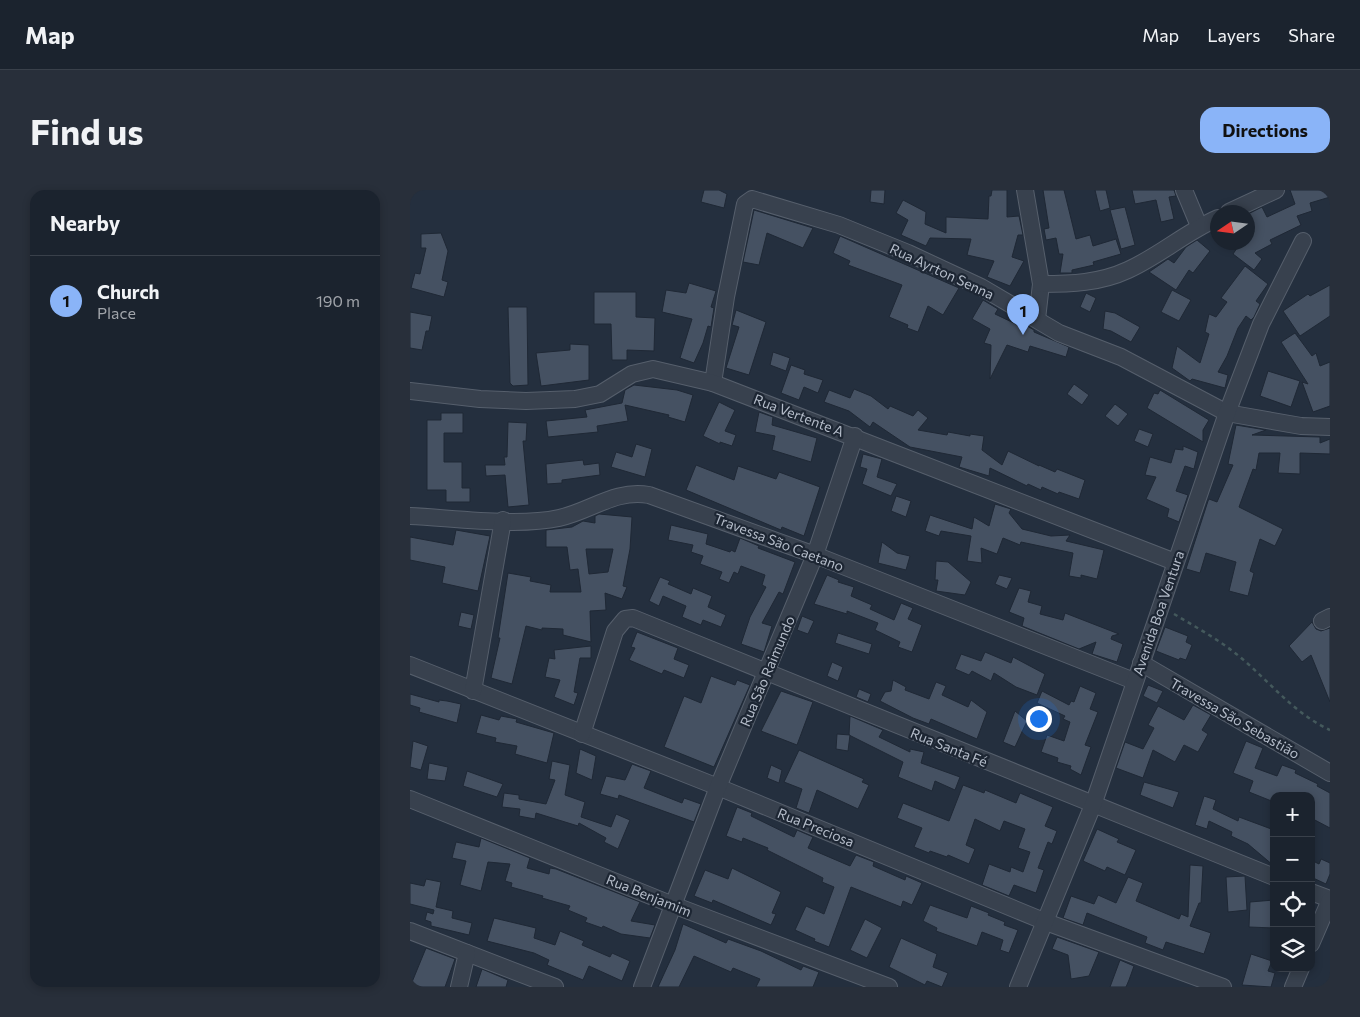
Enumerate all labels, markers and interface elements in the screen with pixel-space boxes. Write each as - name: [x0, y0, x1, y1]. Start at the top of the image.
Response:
- text: Map: [25, 20, 75, 49]
- text: Map: [1142, 24, 1179, 46]
- text: Layers: [1207, 24, 1260, 46]
- text: Share: [1288, 24, 1335, 46]
- button: Directions: [1200, 107, 1330, 153]
- text: Find us: [30, 109, 144, 152]
- north arrow: [1210, 205, 1255, 250]
- text: Nearby: [50, 210, 120, 235]
- street label: Rua Ayrton Senna: [887, 239, 997, 303]
- text: Church: [97, 280, 160, 303]
- text: 1: [62, 291, 70, 310]
- text: 190 m: [316, 291, 360, 310]
- pin: 1: [1007, 294, 1039, 335]
- text: Place: [97, 303, 136, 322]
- street label: Rua Vertente A: [752, 390, 847, 440]
- street label: Travessa São Caetano: [712, 509, 846, 575]
- street label: Avenida Boa Ventura: [1129, 548, 1187, 678]
- street label: Rua São Raimundo: [736, 613, 798, 729]
- street label: Travessa São Sebastião: [1167, 674, 1303, 762]
- your location: [1026, 706, 1052, 732]
- street label: Rua Santa Fé: [908, 724, 990, 770]
- map controls: [1270, 792, 1315, 972]
- button: +: [1270, 792, 1315, 837]
- street label: Rua Preciosa: [775, 804, 857, 850]
- button: −: [1270, 837, 1315, 882]
- street label: Rua Benjamim: [604, 870, 694, 920]
- button: locate: [1270, 882, 1315, 927]
- button: layers: [1270, 927, 1315, 972]

